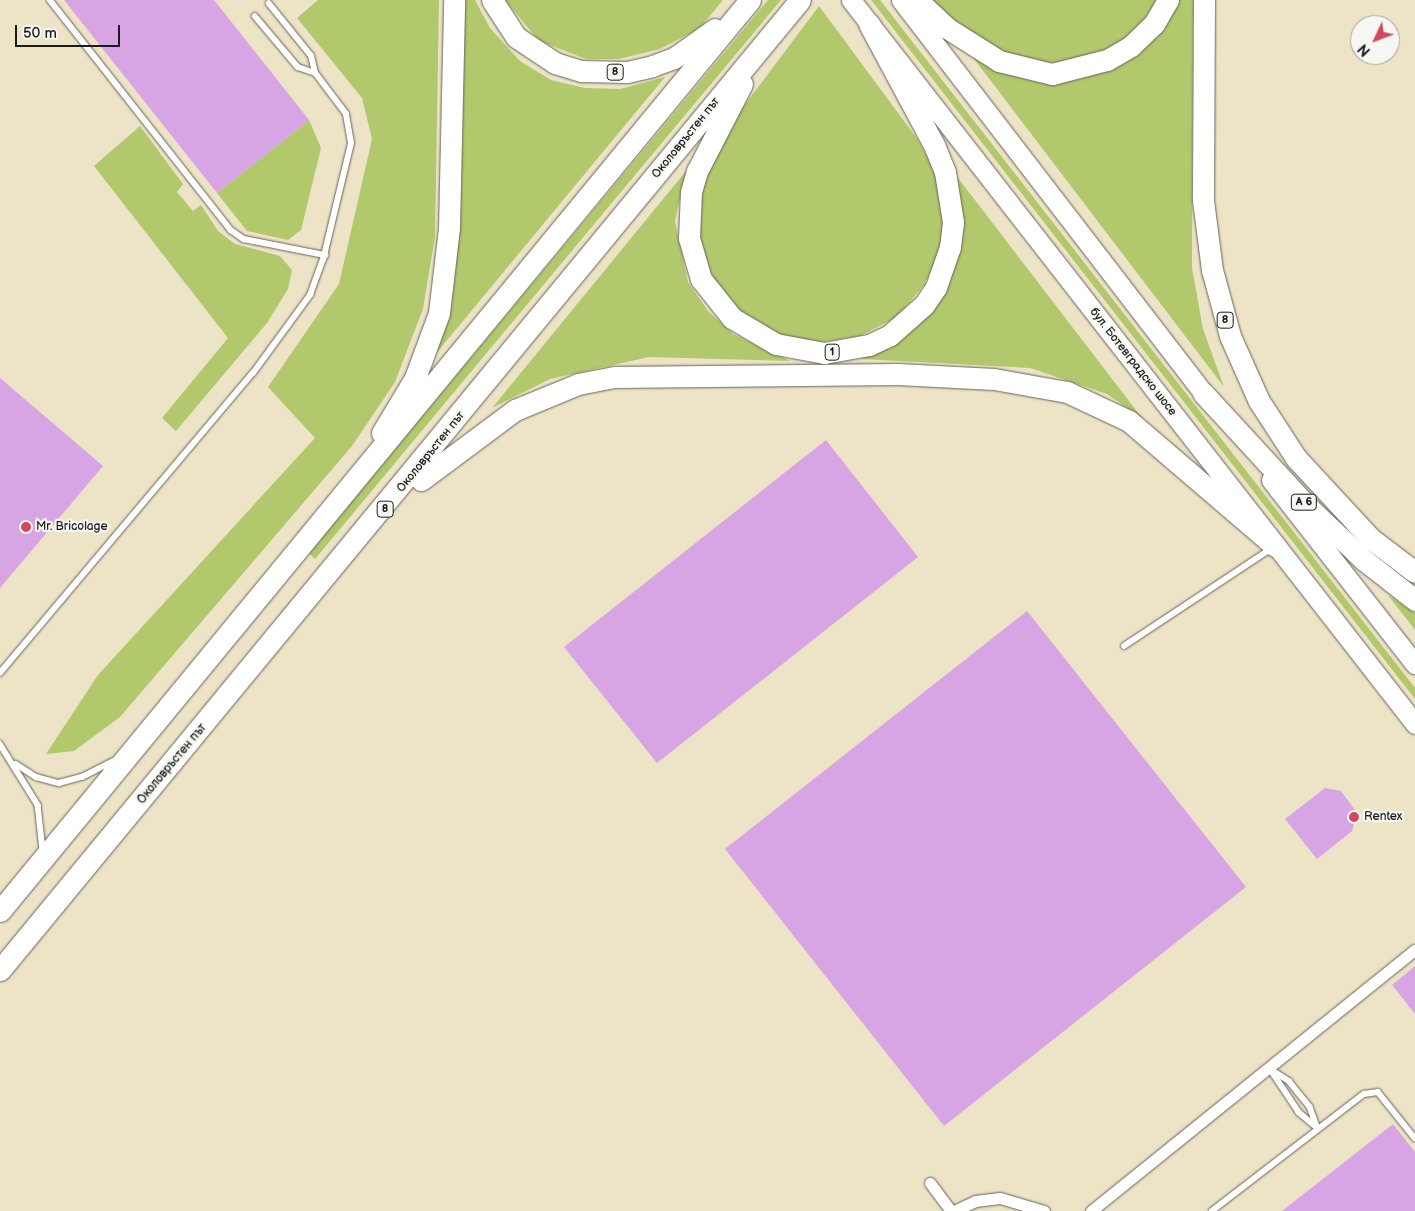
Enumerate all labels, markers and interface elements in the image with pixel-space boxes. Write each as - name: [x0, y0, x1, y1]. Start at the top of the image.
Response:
- scale bar: [18, 15, 122, 47]
- north arrow: [1350, 15, 1400, 65]
- text: 50 m: [23, 24, 57, 43]
- text: N: [1355, 40, 1374, 60]
- road number: 8: [606, 64, 624, 80]
- street label: Околовръстен път: [649, 95, 723, 181]
- street label: бул. Ботевградско шосе: [1086, 305, 1180, 419]
- road number: 8: [1216, 312, 1234, 328]
- road number: 1: [824, 344, 840, 361]
- street label: Околовръстен път: [394, 409, 468, 495]
- road number: A 6: [1290, 494, 1318, 511]
- road number: 8: [376, 500, 394, 518]
- place label: Mr. Bricolage: [36, 520, 108, 534]
- marker: Mr. Bricolage: [20, 521, 32, 533]
- street label: Околовръстен път: [134, 721, 210, 807]
- place label: Rentex: [1364, 810, 1402, 824]
- marker: Rentex: [1348, 811, 1360, 823]

